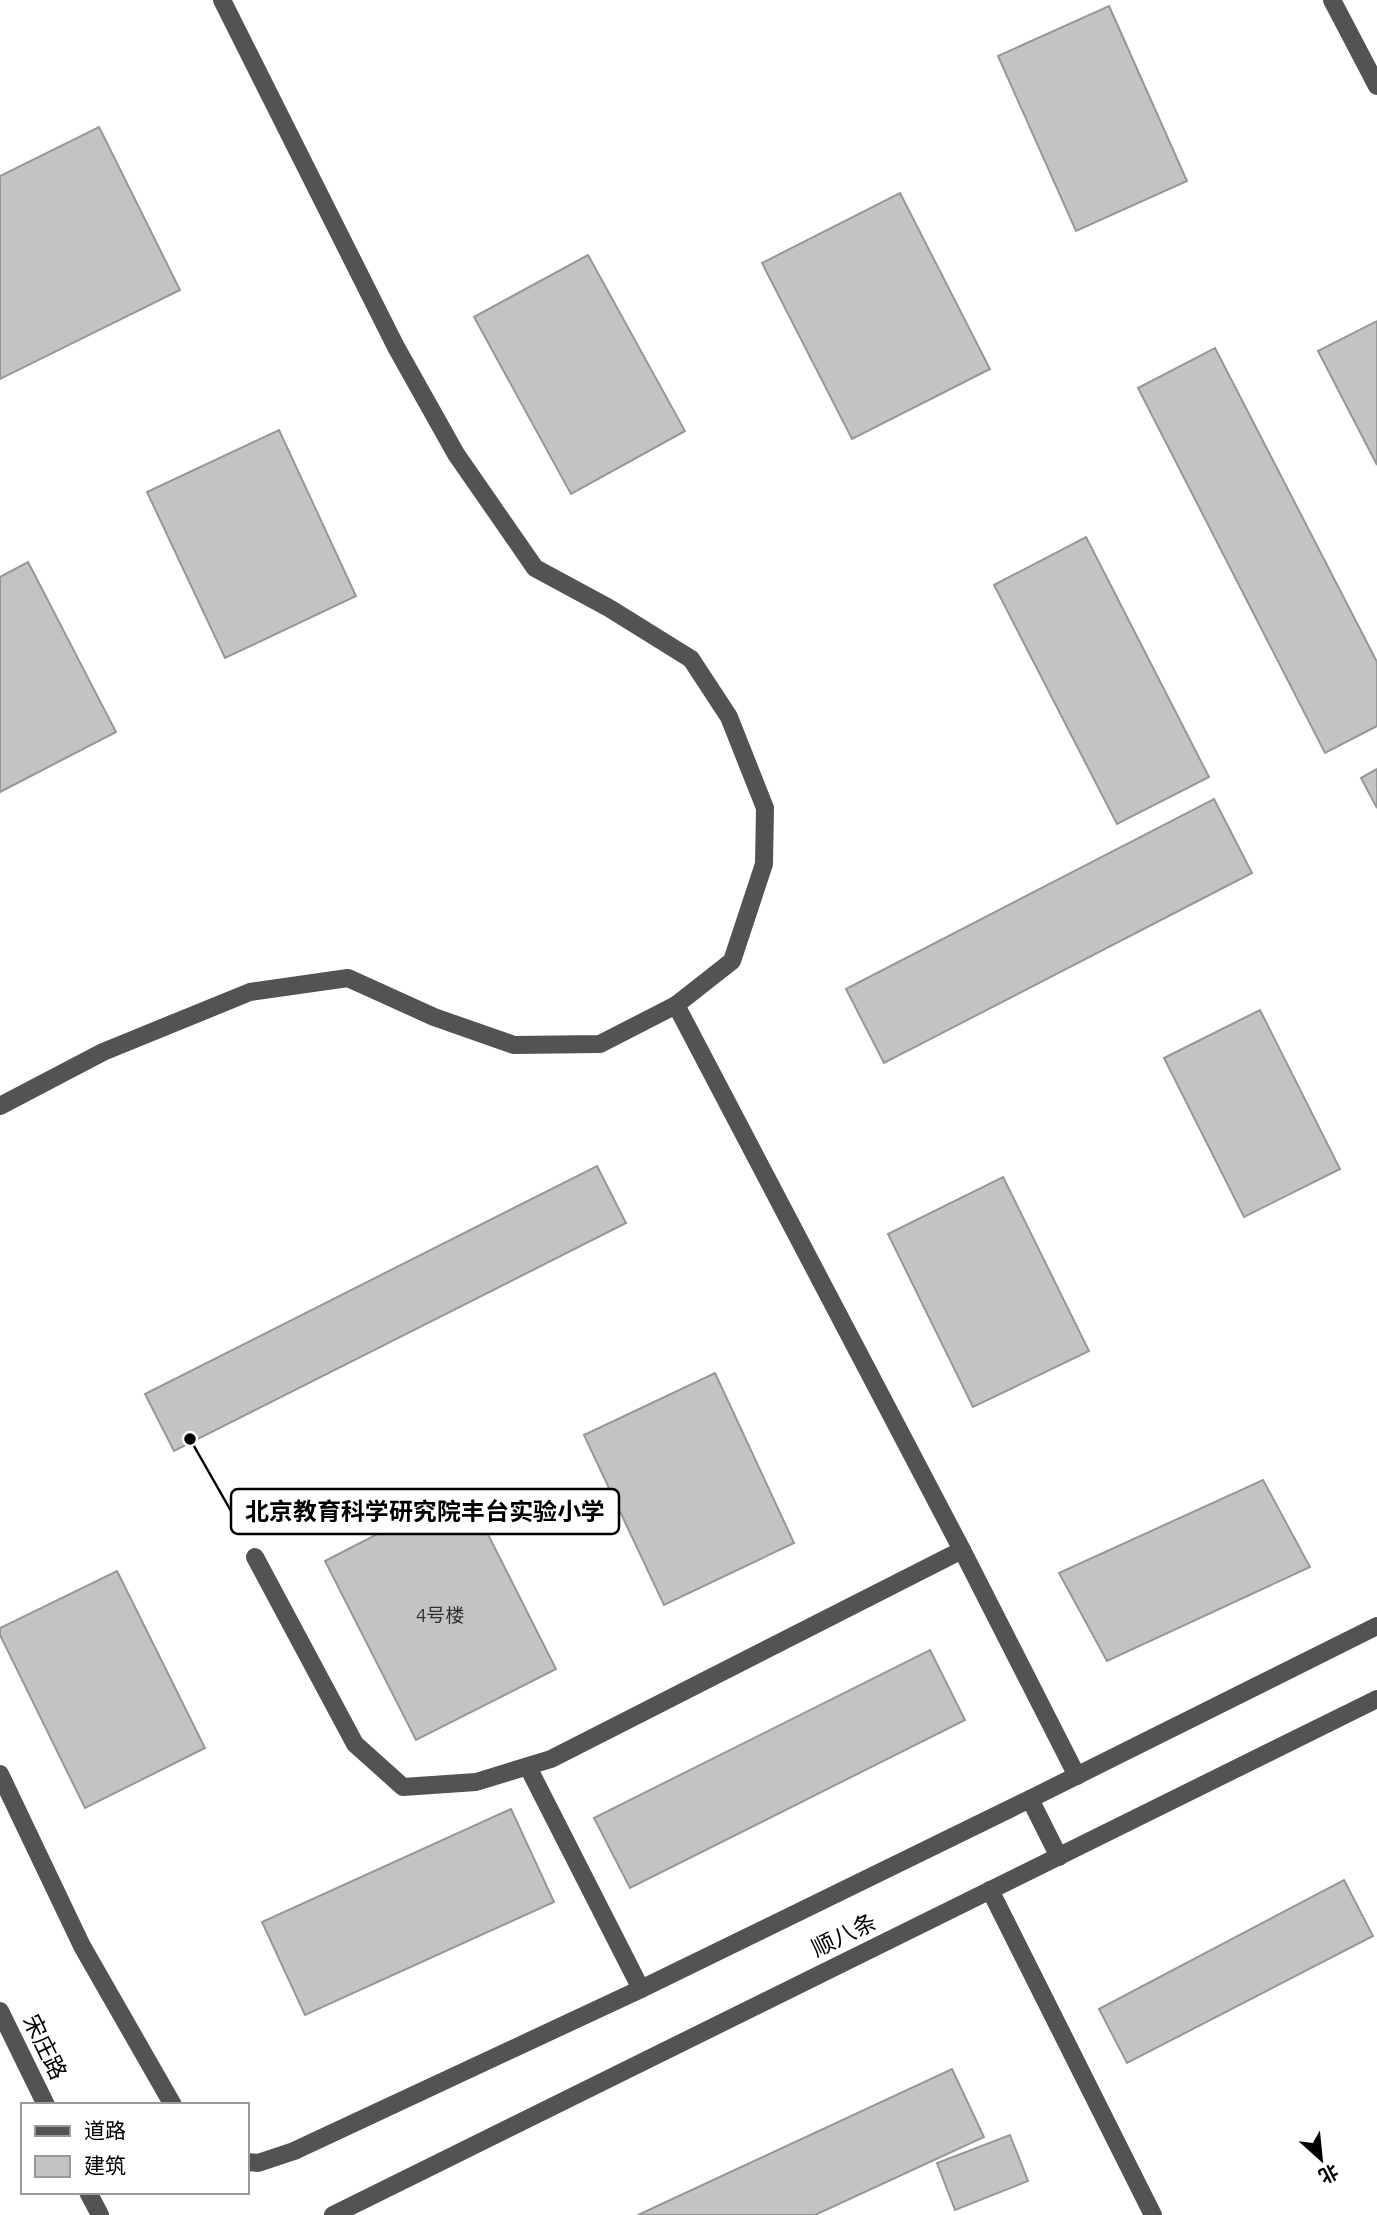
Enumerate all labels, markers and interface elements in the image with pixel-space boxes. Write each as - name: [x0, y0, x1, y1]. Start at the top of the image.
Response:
- callout: 北京教育科学研究院丰台实验小学: [231, 1489, 619, 1534]
- text: 北京教育科学研究院丰台实验小学: [245, 1498, 605, 1525]
- house number: 4号楼: [416, 1604, 464, 1626]
- street label: 顺八条: [807, 1908, 880, 1961]
- street label: 宋庄路: [19, 2010, 72, 2083]
- legend: [21, 2103, 248, 2194]
- text: 道路: [84, 2118, 126, 2142]
- north arrow: [1286, 2124, 1356, 2194]
- text: 建筑: [84, 2153, 126, 2177]
- text: 北: [1315, 2160, 1342, 2188]

